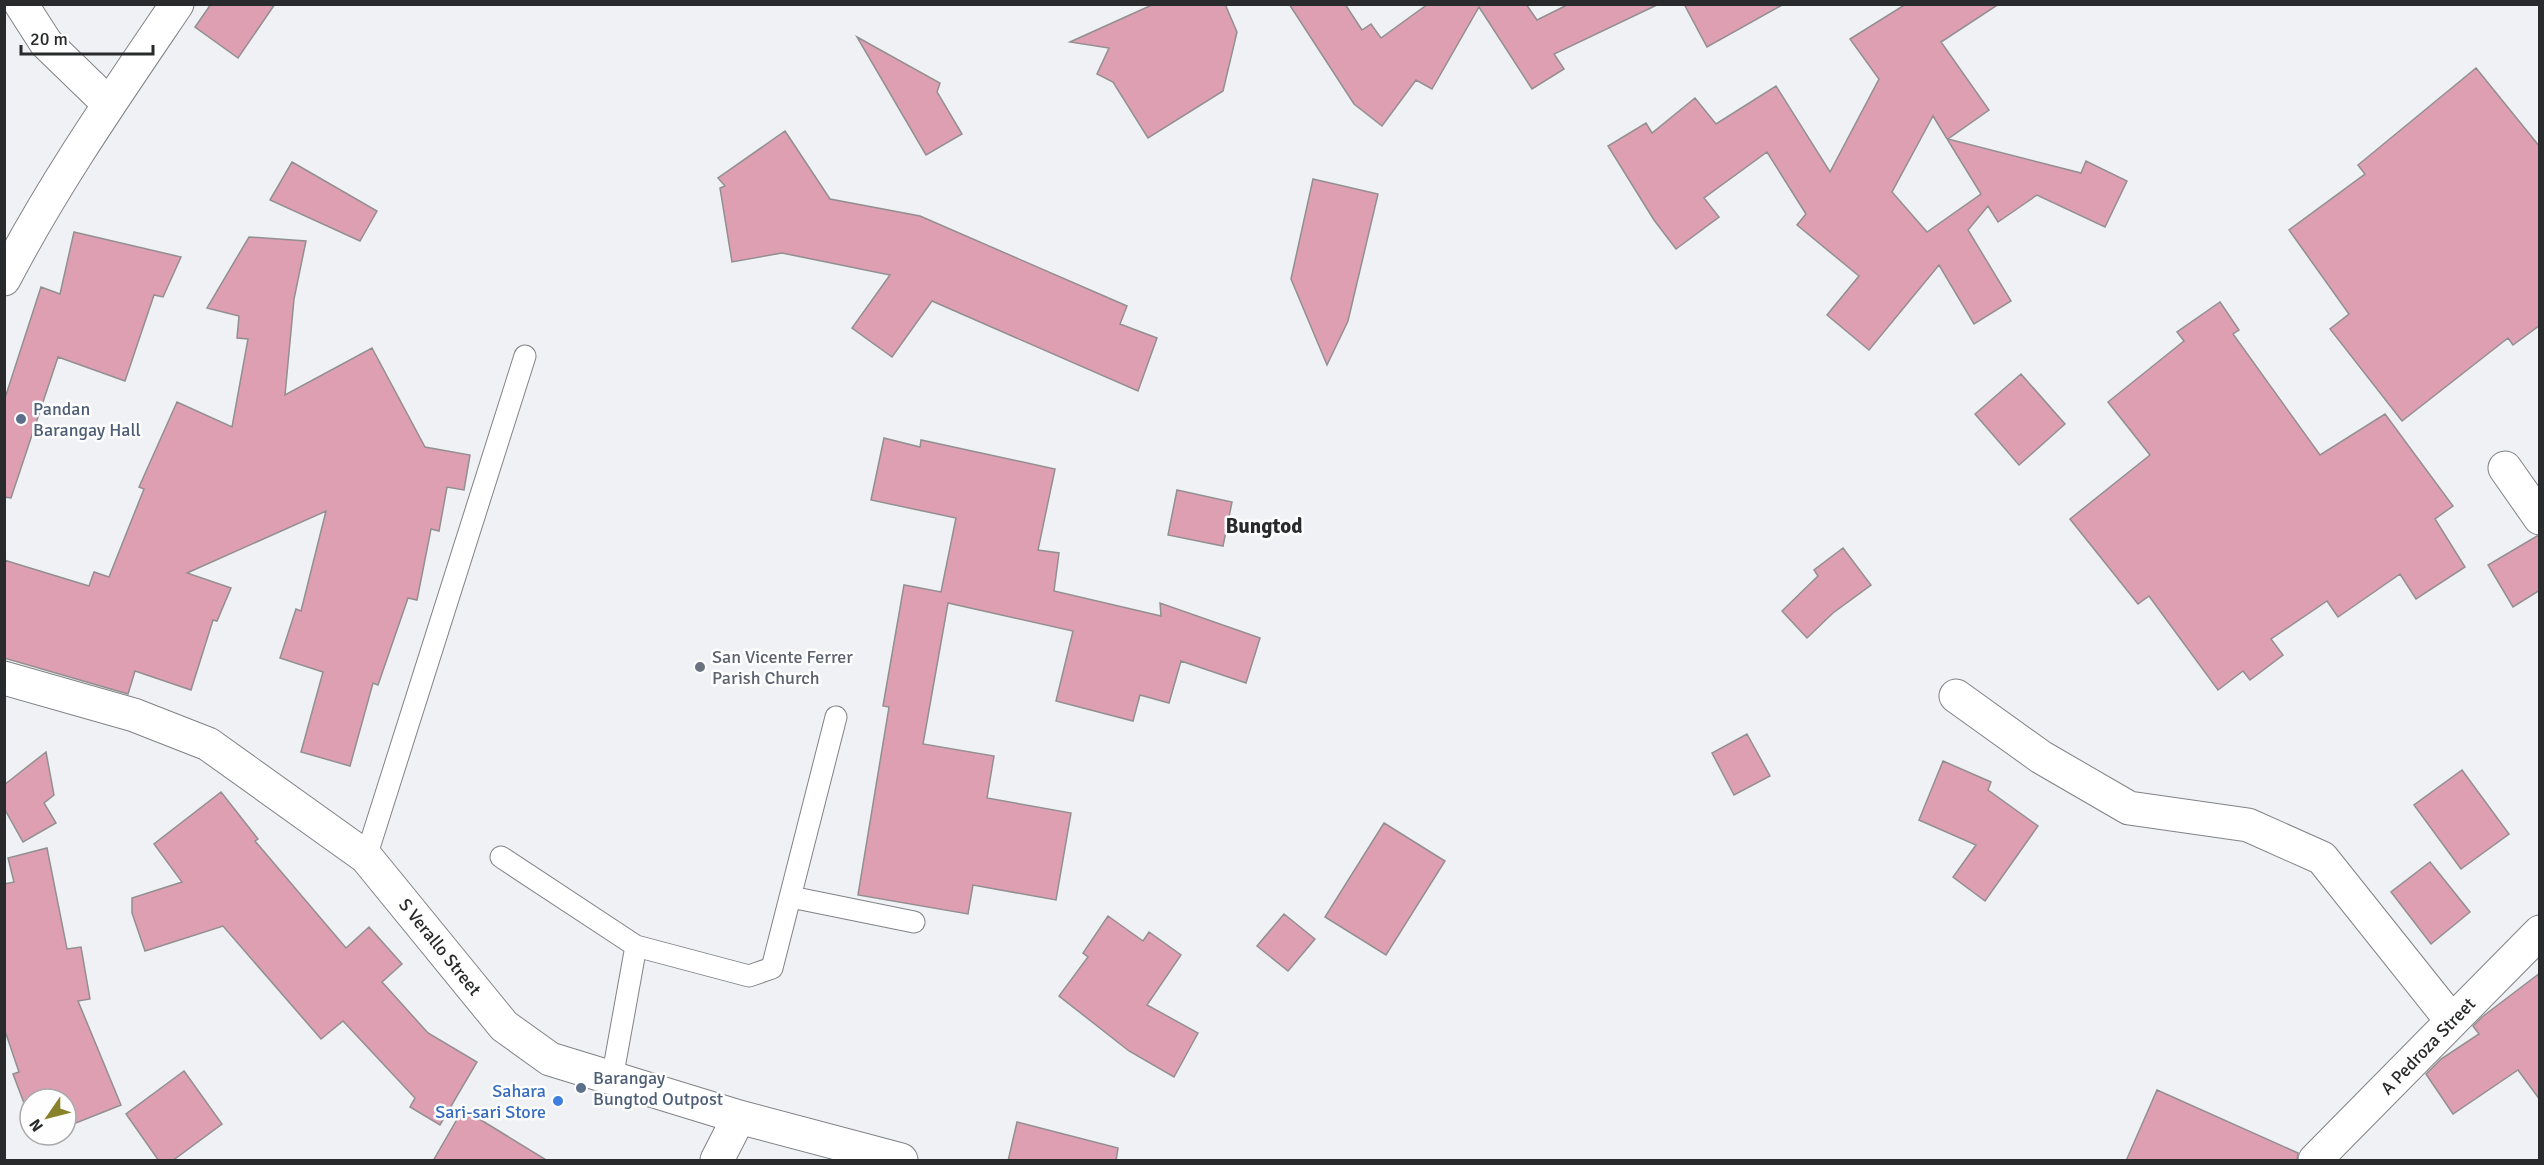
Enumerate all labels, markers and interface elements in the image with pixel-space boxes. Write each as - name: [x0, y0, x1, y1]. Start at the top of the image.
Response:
- scale bar: [21, 18, 153, 56]
- text: 20 m: [30, 28, 68, 50]
- place label: Pandan Barangay Hall: [33, 398, 141, 441]
- marker: Pandan Barangay Hall: [14, 412, 28, 426]
- district label: Bungtod: [1225, 513, 1303, 539]
- place label: San Vicente Ferrer Parish Church: [712, 646, 853, 689]
- marker: San Vicente Ferrer Parish Church: [693, 660, 707, 674]
- street label: S Verallo Street: [394, 894, 486, 1000]
- street label: A Pedroza Street: [2376, 993, 2480, 1099]
- place label: Barangay Bungtod Outpost: [593, 1067, 723, 1110]
- place label: Sahara Sari-sari Store: [435, 1080, 546, 1123]
- marker: Barangay Bungtod Outpost: [574, 1081, 588, 1095]
- north arrow: [18, 1087, 78, 1147]
- marker: Sahara Sari-sari Store: [551, 1094, 565, 1108]
- text: N: [25, 1115, 48, 1135]

